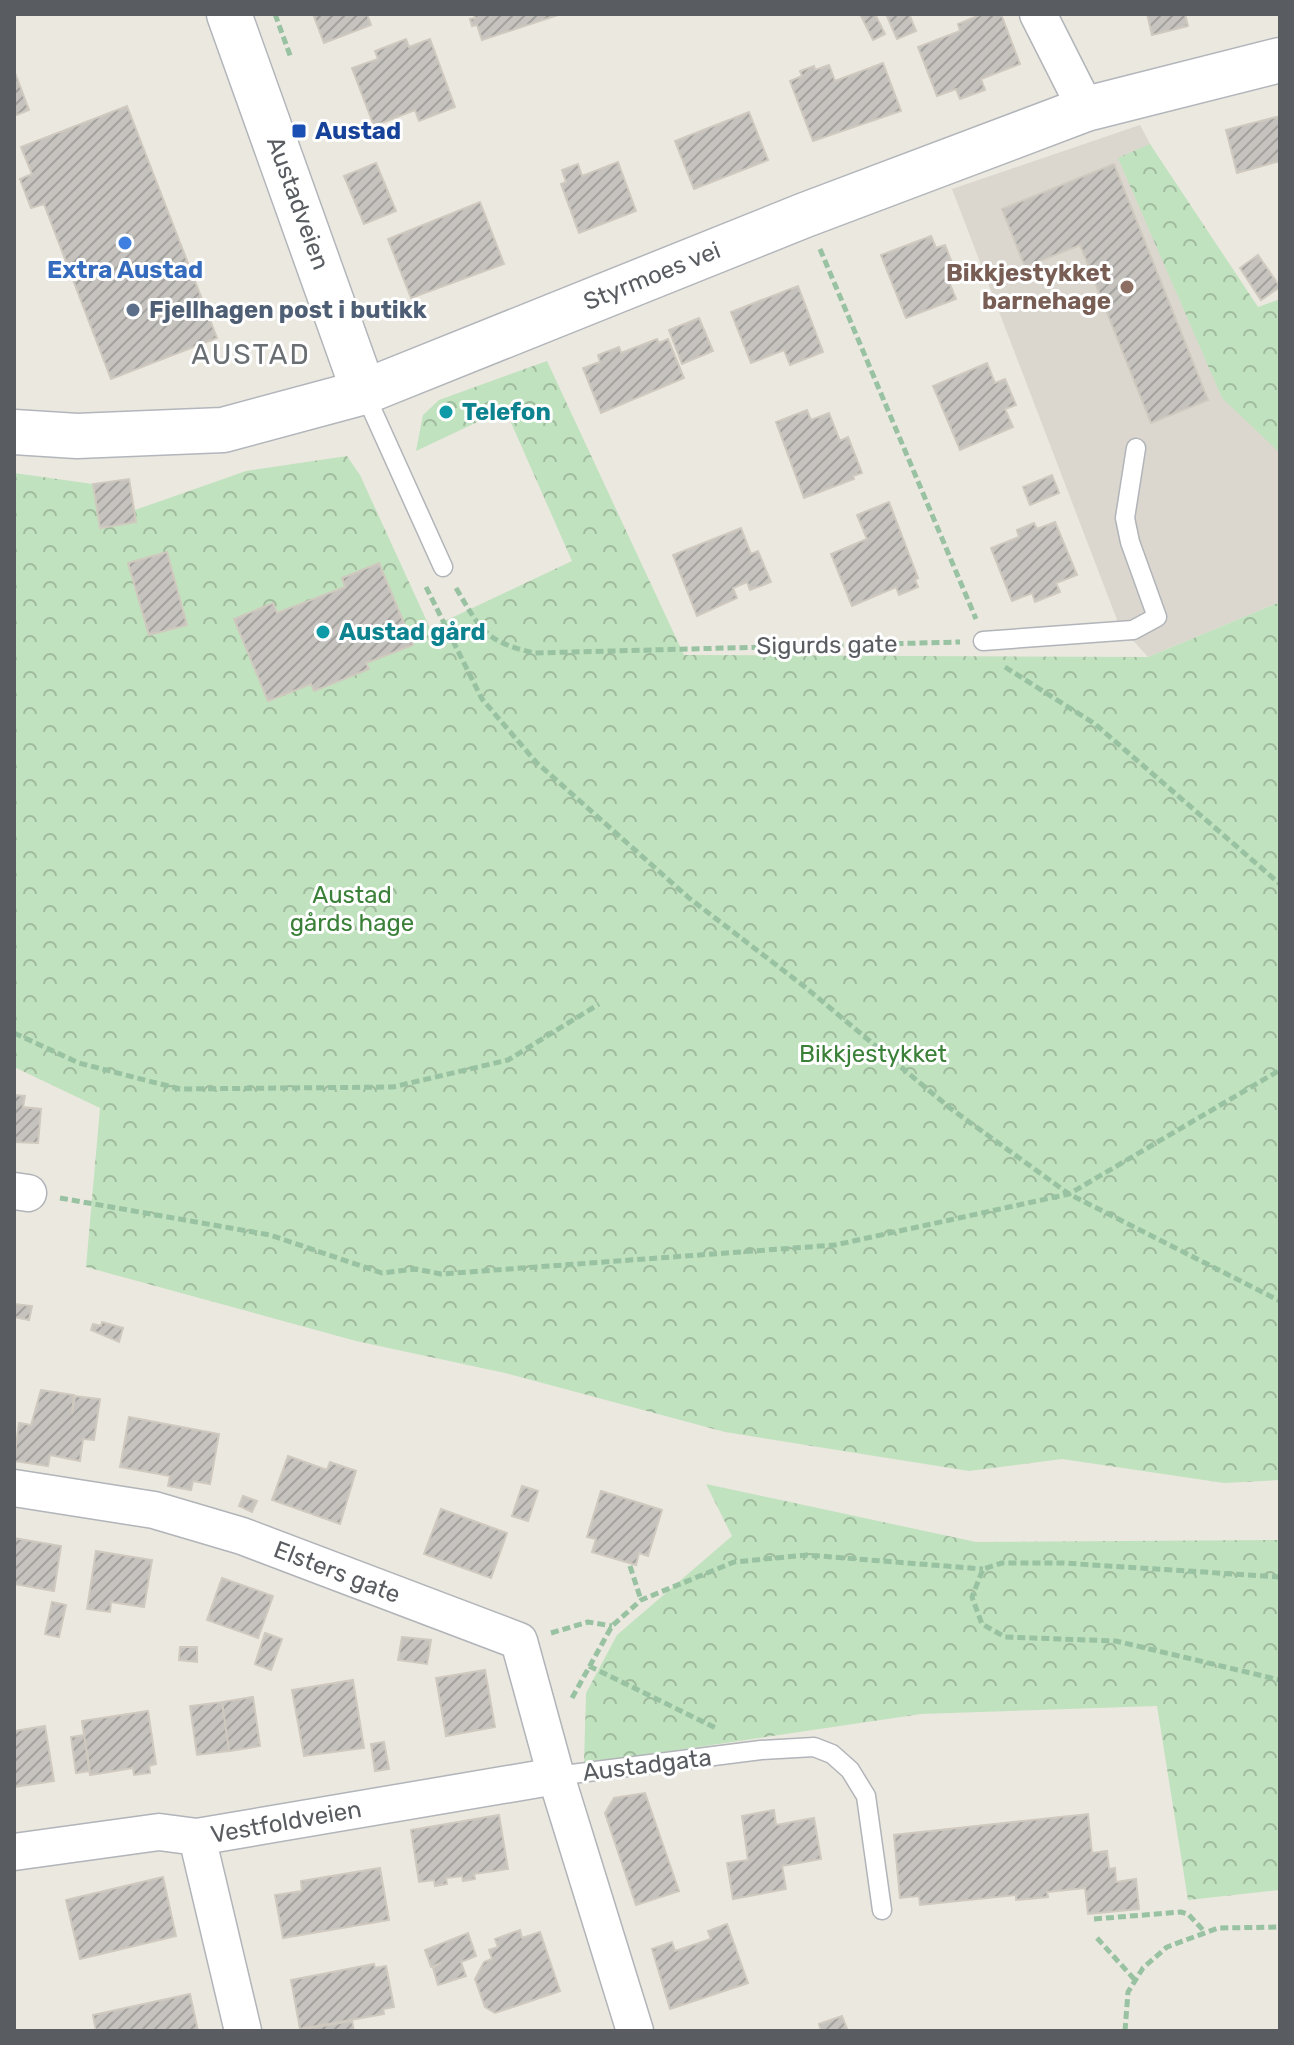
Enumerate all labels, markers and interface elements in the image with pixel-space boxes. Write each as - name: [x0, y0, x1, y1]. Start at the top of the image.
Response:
- place label: Austad: [315, 117, 401, 145]
- marker: Austad: [290, 122, 308, 140]
- street label: Austadveien: [261, 133, 335, 273]
- marker: Extra Austad: [116, 234, 134, 252]
- street label: Styrmoes vei: [580, 236, 724, 316]
- place label: Extra Austad: [47, 256, 203, 284]
- place label: Bikkjestykket barnehage: [946, 259, 1111, 315]
- marker: Bikkjestykket barnehage: [1118, 278, 1136, 296]
- place label: Fjellhagen post i butikk: [149, 296, 427, 324]
- marker: Fjellhagen post i butikk: [124, 301, 142, 319]
- district label: AUSTAD: [191, 338, 311, 371]
- place label: Telefon: [462, 398, 551, 426]
- marker: Telefon: [437, 403, 455, 421]
- place label: Austad gård: [339, 618, 486, 646]
- marker: Austad gård: [314, 623, 332, 641]
- street label: Sigurds gate: [756, 630, 898, 660]
- park label: Austad gårds hage: [290, 881, 414, 937]
- park label: Bikkjestykket: [799, 1040, 947, 1068]
- street label: Elsters gate: [270, 1535, 404, 1609]
- street label: Austadgata: [581, 1743, 713, 1787]
- street label: Vestfoldveien: [208, 1795, 364, 1849]

